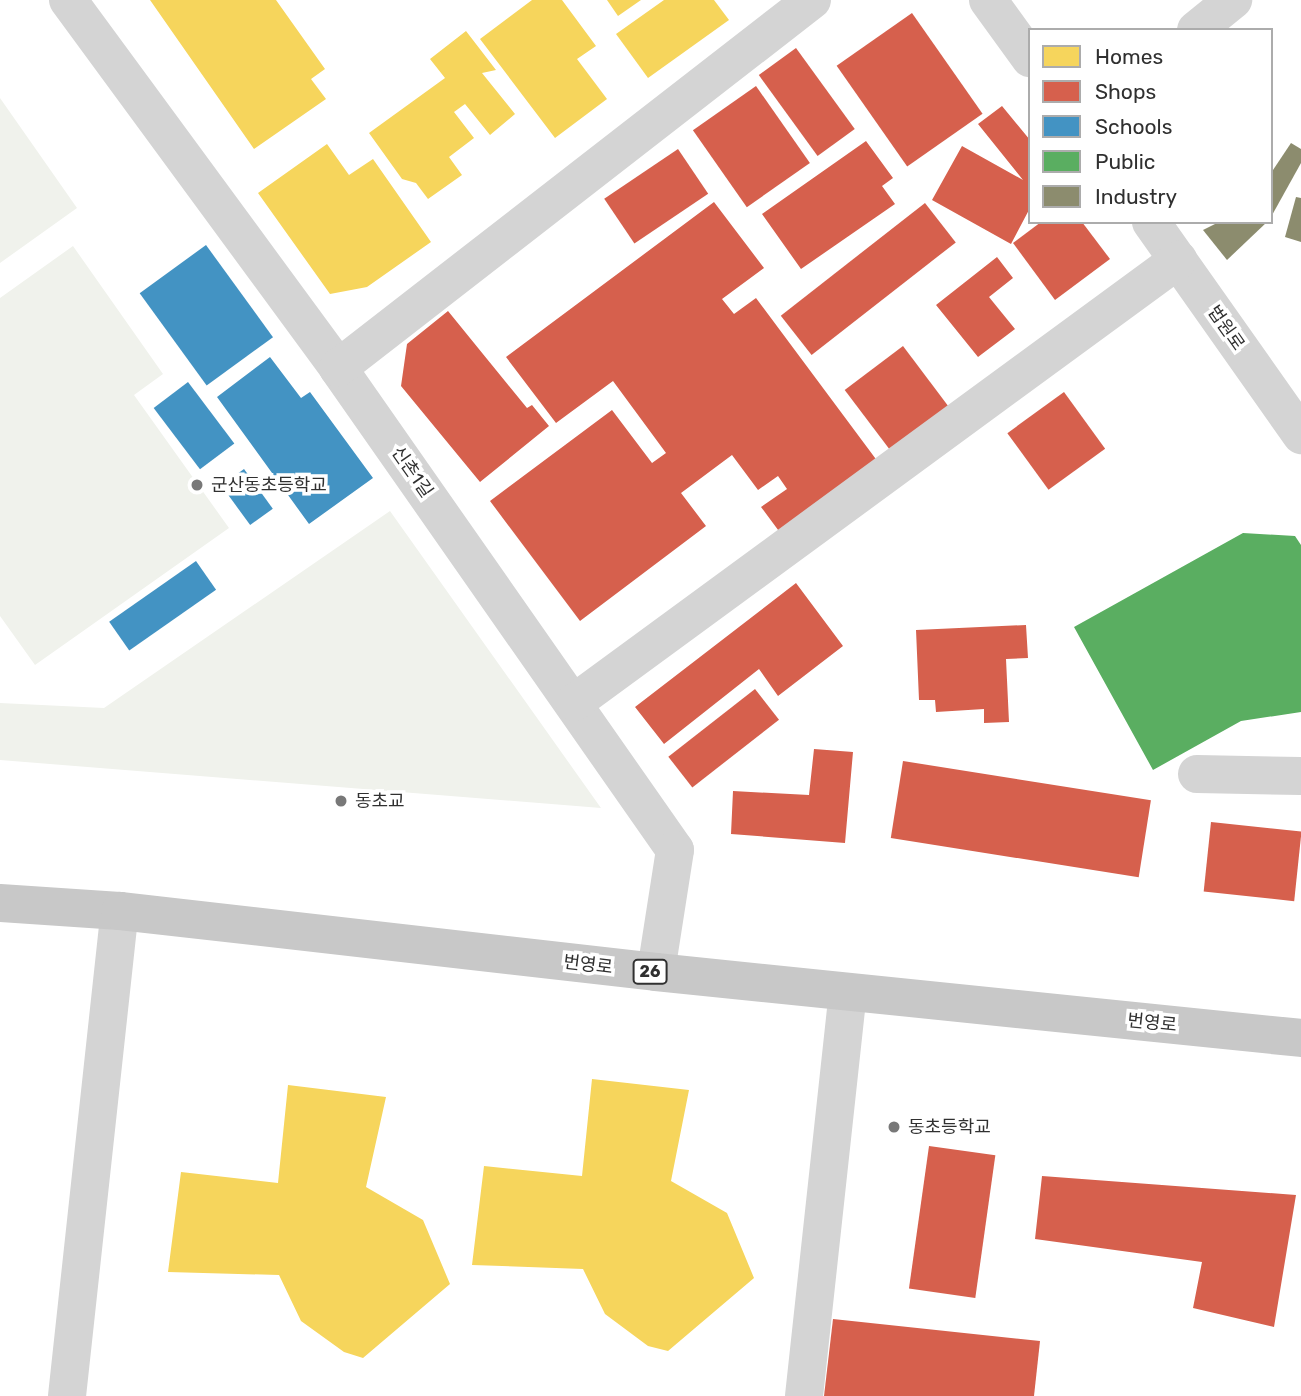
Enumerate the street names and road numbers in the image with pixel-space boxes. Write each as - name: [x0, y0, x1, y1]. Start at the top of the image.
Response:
- street label: 법원로: [1203, 301, 1249, 355]
- street label: 신촌1길: [387, 442, 437, 502]
- street label: 번영로: [562, 951, 614, 979]
- road number: 26: [632, 960, 668, 984]
- street label: 번영로: [1126, 1010, 1178, 1036]

